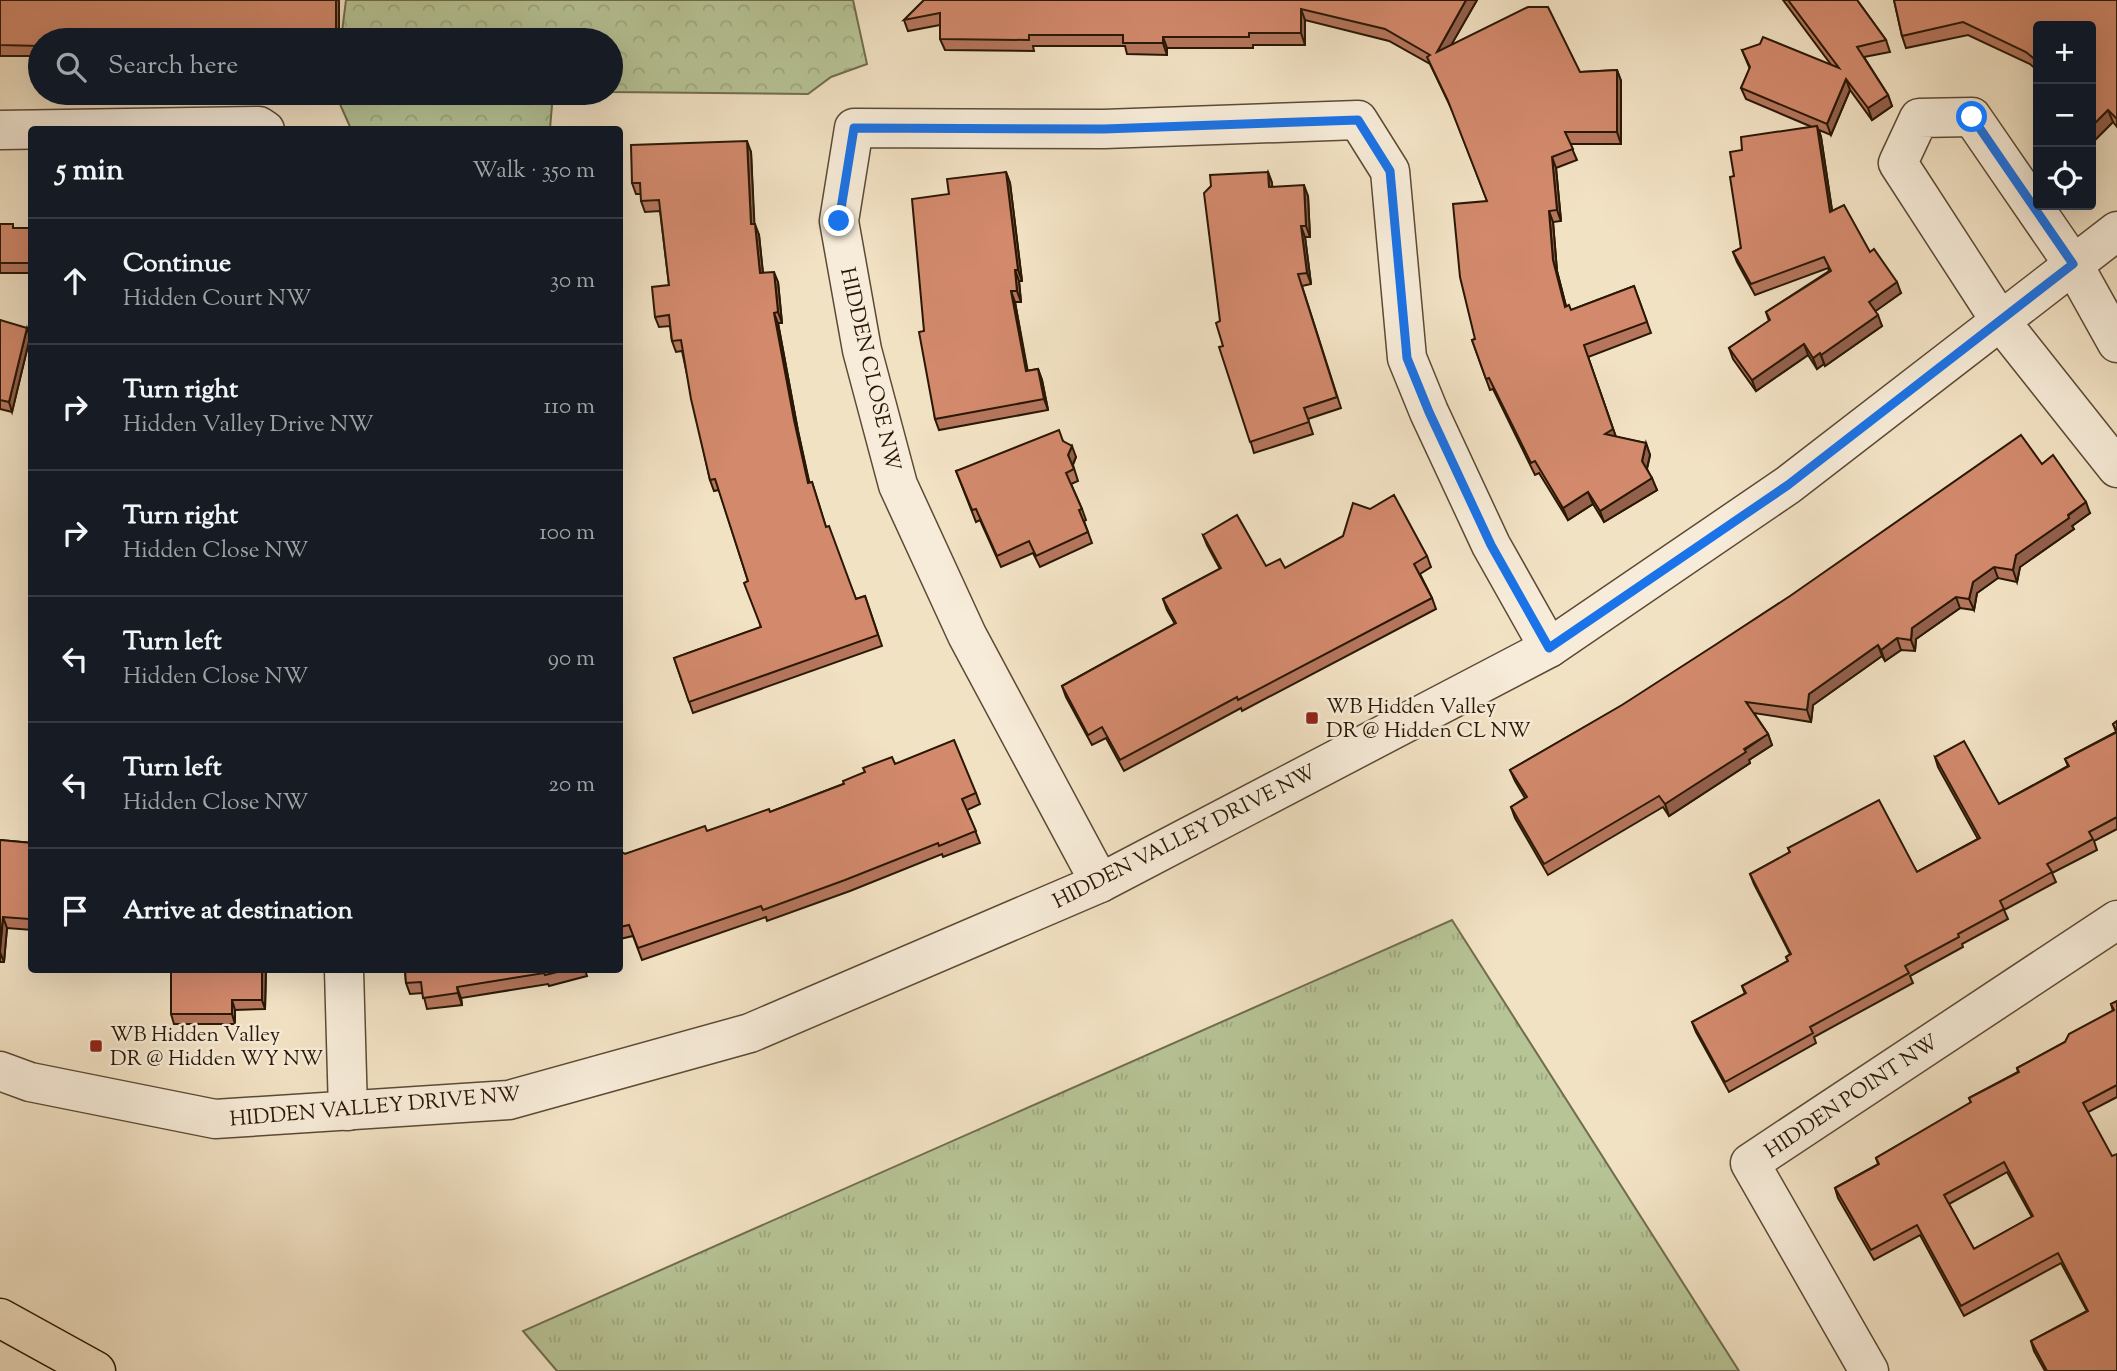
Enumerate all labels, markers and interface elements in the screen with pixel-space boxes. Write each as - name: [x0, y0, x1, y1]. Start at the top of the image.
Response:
- map controls: [2033, 21, 2096, 210]
- button: +: [2033, 21, 2096, 84]
- search box: [28, 28, 623, 105]
- icon: search: [52, 48, 90, 86]
- text: Search here: [108, 48, 238, 85]
- button: −: [2033, 84, 2096, 147]
- route start: [1956, 101, 1987, 132]
- button: locate: [2033, 147, 2096, 210]
- text: 5 min: [56, 150, 124, 193]
- text: Walk · 350 m: [472, 155, 595, 188]
- route end: [823, 205, 854, 236]
- text: Continue: [123, 246, 231, 283]
- icon: ahead: [56, 262, 94, 300]
- text: 30 m: [550, 265, 595, 298]
- street label: HIDDEN CLOSE NW: [831, 265, 907, 474]
- text: Hidden Court NW: [123, 283, 311, 316]
- text: Turn right: [123, 372, 238, 409]
- icon: right: [56, 388, 94, 426]
- text: 110 m: [544, 391, 595, 424]
- text: Hidden Valley Drive NW: [123, 409, 374, 442]
- text: Turn right: [123, 498, 238, 535]
- icon: right: [56, 514, 94, 552]
- text: 100 m: [539, 517, 595, 550]
- text: Hidden Close NW: [123, 535, 308, 568]
- text: Turn left: [123, 624, 222, 661]
- icon: left: [56, 640, 94, 678]
- text: 90 m: [548, 643, 595, 676]
- text: Hidden Close NW: [123, 661, 308, 694]
- place label: WB Hidden Valley DR @ Hidden CL NW: [1326, 693, 1531, 747]
- marker: WB Hidden Valley DR @ Hidden CL NW: [1304, 710, 1320, 726]
- text: Turn left: [123, 750, 222, 787]
- street label: HIDDEN VALLEY DRIVE NW: [1048, 758, 1322, 917]
- icon: left: [56, 766, 94, 804]
- text: 20 m: [548, 769, 595, 802]
- text: Hidden Close NW: [123, 787, 308, 820]
- icon: arrive: [56, 892, 94, 930]
- text: Arrive at destination: [123, 893, 353, 930]
- place label: WB Hidden Valley DR @ Hidden WY NW: [110, 1021, 323, 1075]
- street label: HIDDEN POINT NW: [1759, 1028, 1945, 1167]
- marker: WB Hidden Valley DR @ Hidden WY NW: [88, 1038, 104, 1054]
- street label: HIDDEN VALLEY DRIVE NW: [228, 1080, 522, 1136]

